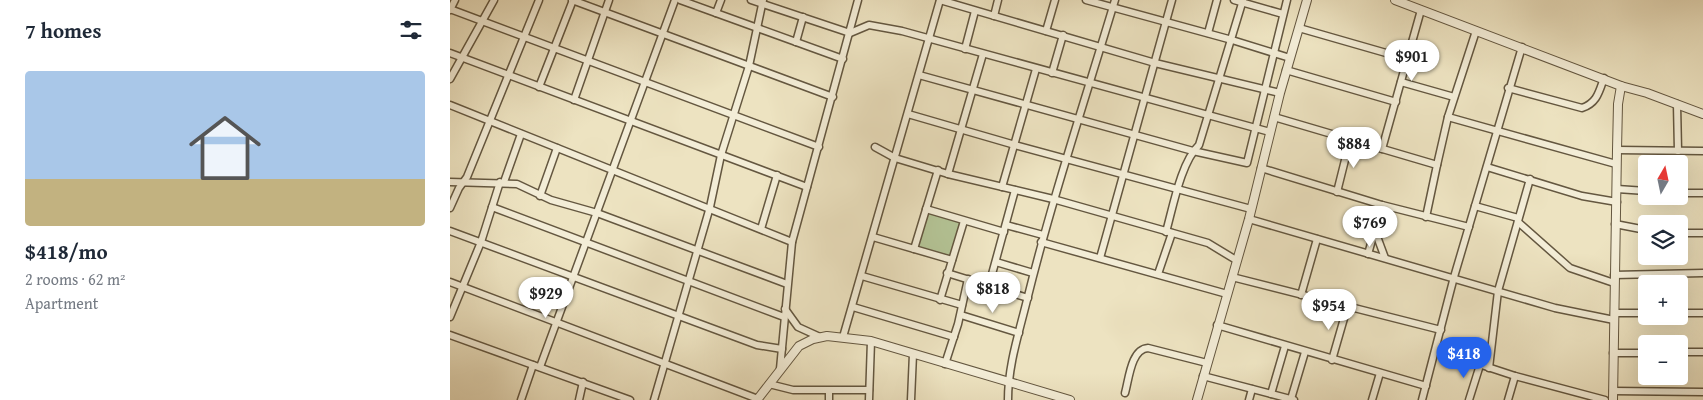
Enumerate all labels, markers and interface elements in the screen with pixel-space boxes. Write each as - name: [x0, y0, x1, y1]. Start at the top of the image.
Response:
- text: 7 homes: [25, 15, 101, 46]
- icon: filters: [397, 16, 425, 44]
- pin: $901: [1382, 39, 1442, 82]
- text: $901: [1395, 44, 1429, 68]
- icon: home: [180, 103, 270, 193]
- pin: $884: [1324, 126, 1384, 169]
- text: $884: [1337, 131, 1371, 155]
- north arrow: [1638, 155, 1688, 205]
- map controls: [1638, 155, 1688, 385]
- pin: $769: [1340, 206, 1400, 248]
- text: $769: [1353, 210, 1387, 234]
- button: layers: [1638, 215, 1688, 265]
- text: $418/mo: [25, 236, 108, 267]
- text: 2 rooms · 62 m²: [25, 267, 125, 291]
- pin: $818: [963, 272, 1023, 314]
- button: +: [1638, 275, 1688, 325]
- pin: $929: [516, 276, 576, 319]
- text: $818: [976, 276, 1010, 300]
- text: $929: [529, 281, 563, 305]
- pin: $954: [1299, 288, 1359, 331]
- text: Apartment: [25, 291, 98, 315]
- text: $954: [1312, 293, 1346, 317]
- button: −: [1638, 335, 1688, 385]
- pin: $418: [1434, 336, 1494, 379]
- text: $418: [1447, 341, 1481, 365]

